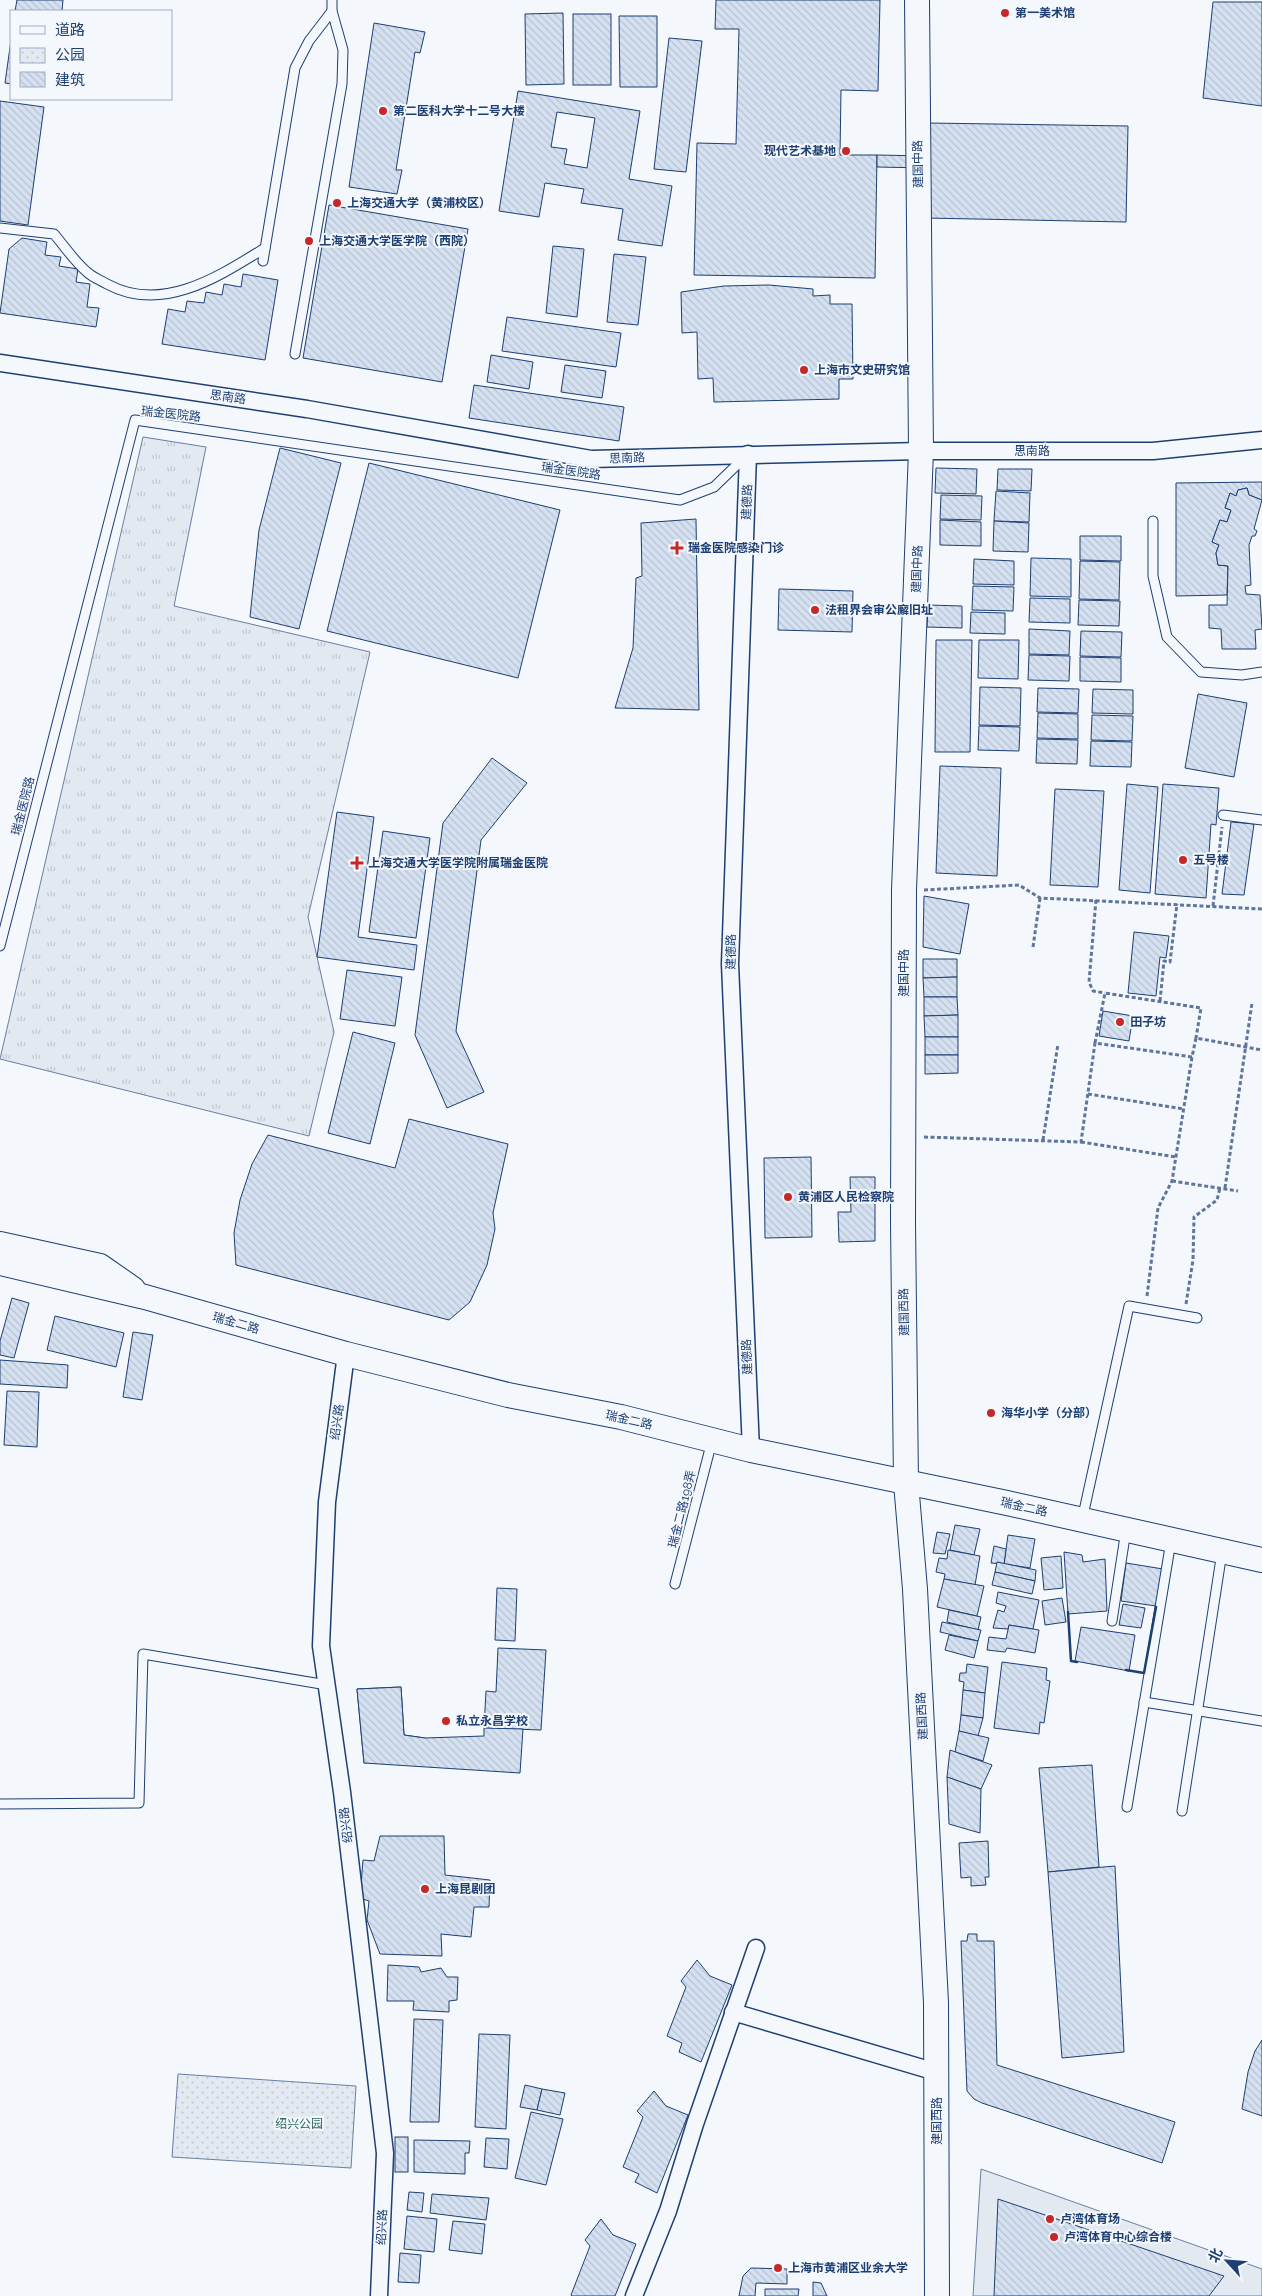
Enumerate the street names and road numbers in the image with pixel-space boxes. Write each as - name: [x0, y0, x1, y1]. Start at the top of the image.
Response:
- street label: 建国中路: [911, 140, 925, 188]
- street label: 思南路: [209, 388, 247, 406]
- street label: 瑞金医院路: [140, 404, 202, 424]
- street label: 思南路: [1014, 444, 1050, 458]
- street label: 思南路: [609, 450, 645, 466]
- street label: 瑞金医院路: [540, 460, 602, 482]
- street label: 建德路: [739, 484, 755, 520]
- street label: 建国中路: [909, 545, 925, 593]
- street label: 瑞金医院路: [9, 775, 37, 837]
- street label: 建德路: [724, 934, 738, 970]
- street label: 建国中路: [897, 949, 911, 997]
- street label: 建国西路: [897, 1288, 911, 1336]
- street label: 瑞金二路: [211, 1310, 261, 1336]
- street label: 建德路: [739, 1339, 755, 1375]
- street label: 绍兴路: [328, 1403, 346, 1441]
- street label: 瑞金二路: [604, 1408, 654, 1432]
- street label: 瑞金二路198弄: [666, 1469, 698, 1549]
- street label: 瑞金二路: [999, 1495, 1049, 1519]
- street label: 建国西路: [914, 1692, 930, 1740]
- street label: 绍兴路: [337, 1806, 355, 1844]
- street label: 建国西路: [930, 2097, 944, 2145]
- street label: 绍兴路: [374, 2209, 390, 2245]

